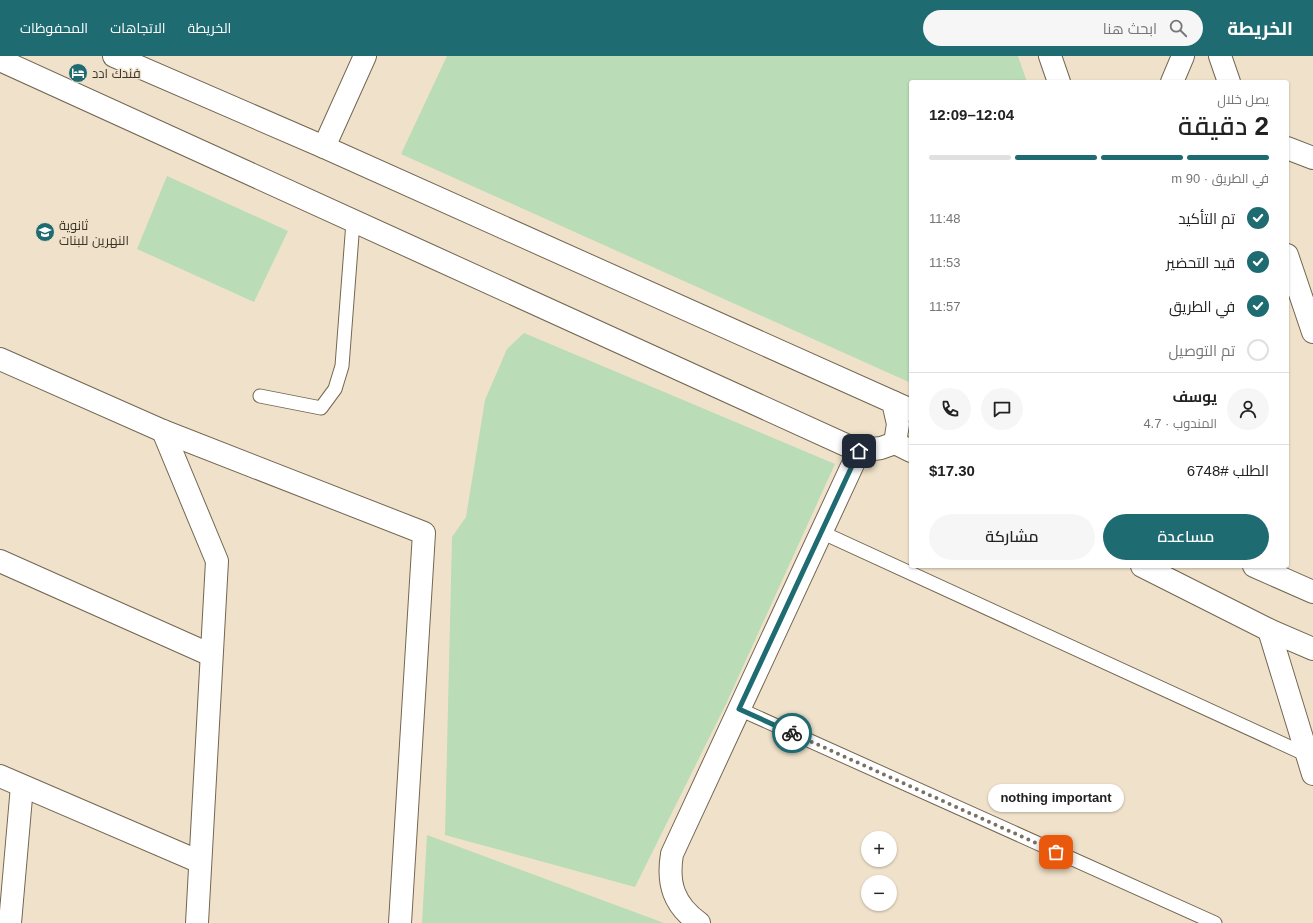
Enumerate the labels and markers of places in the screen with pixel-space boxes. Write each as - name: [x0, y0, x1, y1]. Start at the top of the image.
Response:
- hotel icon: فندك ادد: [67, 62, 89, 84]
- place label: فندك ادد: [92, 66, 141, 81]
- place label: ثانوية النهرين للبنات: [59, 218, 129, 248]
- school or university icon: ثانوية النهرين للبنات: [34, 221, 56, 243]
- pin: [842, 434, 876, 468]
- callout: nothing important: [988, 784, 1124, 812]
- pin: [1039, 835, 1073, 869]

